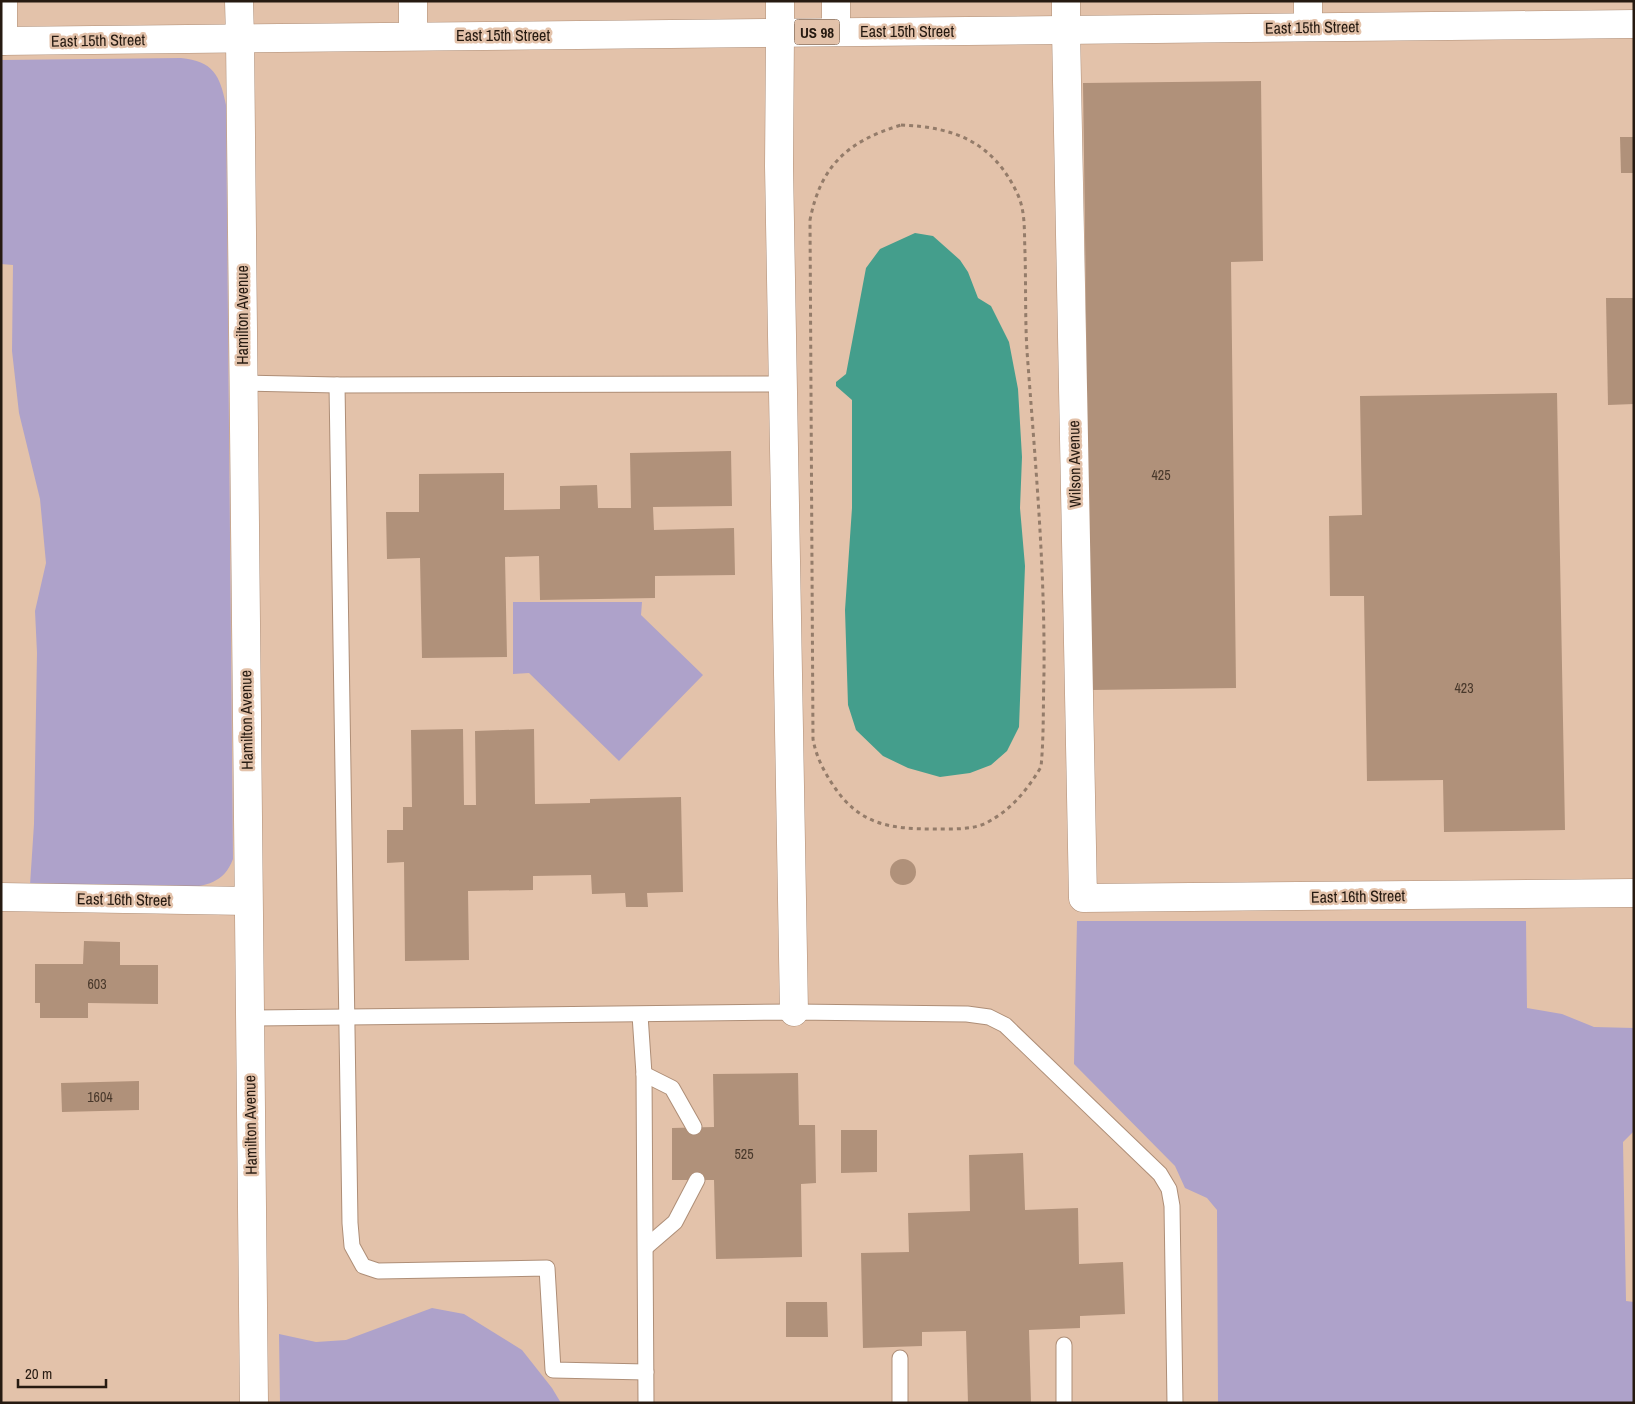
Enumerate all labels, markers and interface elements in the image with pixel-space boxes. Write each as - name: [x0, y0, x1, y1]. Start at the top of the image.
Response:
- street label: East 15th Street: [1265, 15, 1360, 39]
- road number: US 98: [794, 20, 840, 44]
- street label: East 15th Street: [860, 20, 954, 42]
- street label: East 15th Street: [456, 24, 550, 46]
- street label: East 15th Street: [51, 28, 146, 52]
- street label: Hamilton Avenue: [231, 265, 253, 365]
- street label: Wilson Avenue: [1062, 420, 1086, 508]
- house number: 425: [1151, 466, 1171, 484]
- street label: Hamilton Avenue: [234, 670, 258, 770]
- house number: 423: [1454, 679, 1474, 697]
- street label: East 16th Street: [1311, 884, 1406, 908]
- street label: East 16th Street: [77, 887, 172, 911]
- house number: 603: [87, 975, 107, 993]
- street label: Hamilton Avenue: [238, 1075, 262, 1175]
- house number: 1604: [87, 1088, 113, 1106]
- house number: 525: [734, 1145, 754, 1163]
- scale bar: [18, 1356, 105, 1388]
- text: 20 m: [25, 1363, 52, 1384]

